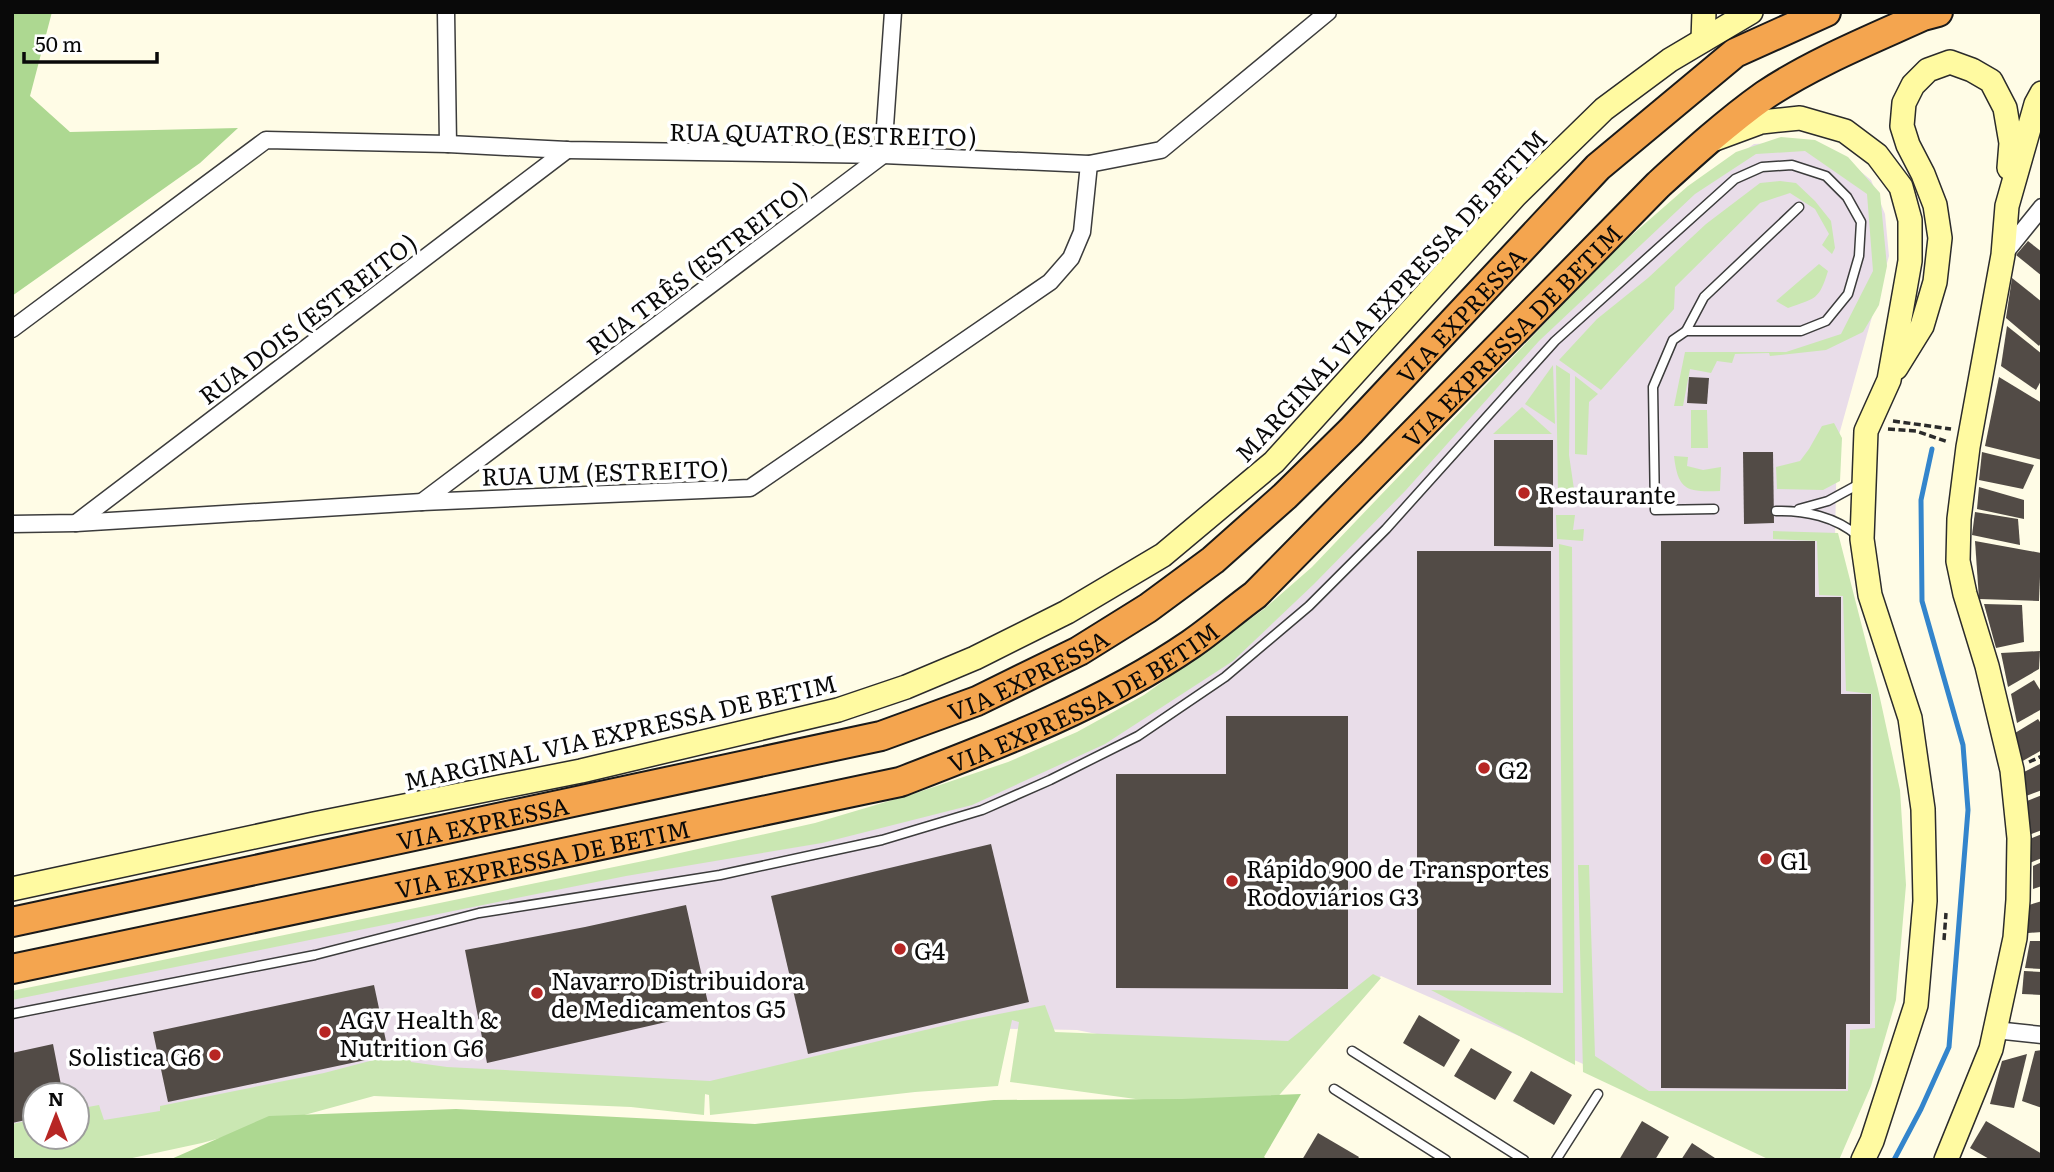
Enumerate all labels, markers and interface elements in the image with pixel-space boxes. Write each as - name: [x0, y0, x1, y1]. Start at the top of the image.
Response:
- scale bar: [24, 21, 158, 65]
- text: 50 m: [35, 27, 82, 58]
- street label: RUA QUATRO (ESTREITO): [669, 113, 977, 153]
- street label: MARGINAL VIA EXPRESSA DE BETIM: [1228, 123, 1552, 467]
- street label: RUA TRÊS (ESTREITO): [578, 172, 814, 362]
- street label: VIA EXPRESSA DE BETIM: [1394, 218, 1626, 450]
- street label: RUA DOIS (ESTREITO): [191, 224, 423, 412]
- street label: VIA EXPRESSA: [1390, 240, 1530, 388]
- street label: RUA UM (ESTREITO): [481, 449, 729, 493]
- place label: Restaurante: [1538, 476, 1676, 511]
- marker: Restaurante: [1516, 485, 1532, 501]
- street label: VIA EXPRESSA DE BETIM: [942, 612, 1226, 780]
- street label: VIA EXPRESSA: [942, 619, 1115, 728]
- street label: MARGINAL VIA EXPRESSA DE BETIM: [400, 664, 840, 798]
- place label: G2: [1498, 751, 1528, 786]
- marker: G2: [1476, 760, 1492, 776]
- street label: VIA EXPRESSA: [393, 786, 572, 857]
- street label: VIA EXPRESSA DE BETIM: [392, 809, 693, 905]
- place label: G1: [1780, 842, 1808, 877]
- place label: Rápido 900 de Transportes Rodoviários G3: [1246, 850, 1549, 913]
- marker: G1: [1758, 851, 1774, 867]
- marker: Rápido 900 de Transportes Rodoviários G3: [1224, 873, 1240, 889]
- place label: G4: [914, 932, 945, 967]
- marker: G4: [892, 941, 908, 957]
- place label: Navarro Distribuidora de Medicamentos G5: [551, 962, 805, 1025]
- marker: Navarro Distribuidora de Medicamentos G5: [529, 985, 545, 1001]
- place label: AGV Health & Nutrition G6: [339, 1001, 499, 1064]
- marker: AGV Health & Nutrition G6: [317, 1024, 333, 1040]
- place label: Solistica G6: [68, 1038, 201, 1073]
- marker: Solistica G6: [207, 1047, 223, 1063]
- north arrow: [21, 1081, 91, 1151]
- text: N: [48, 1084, 64, 1112]

